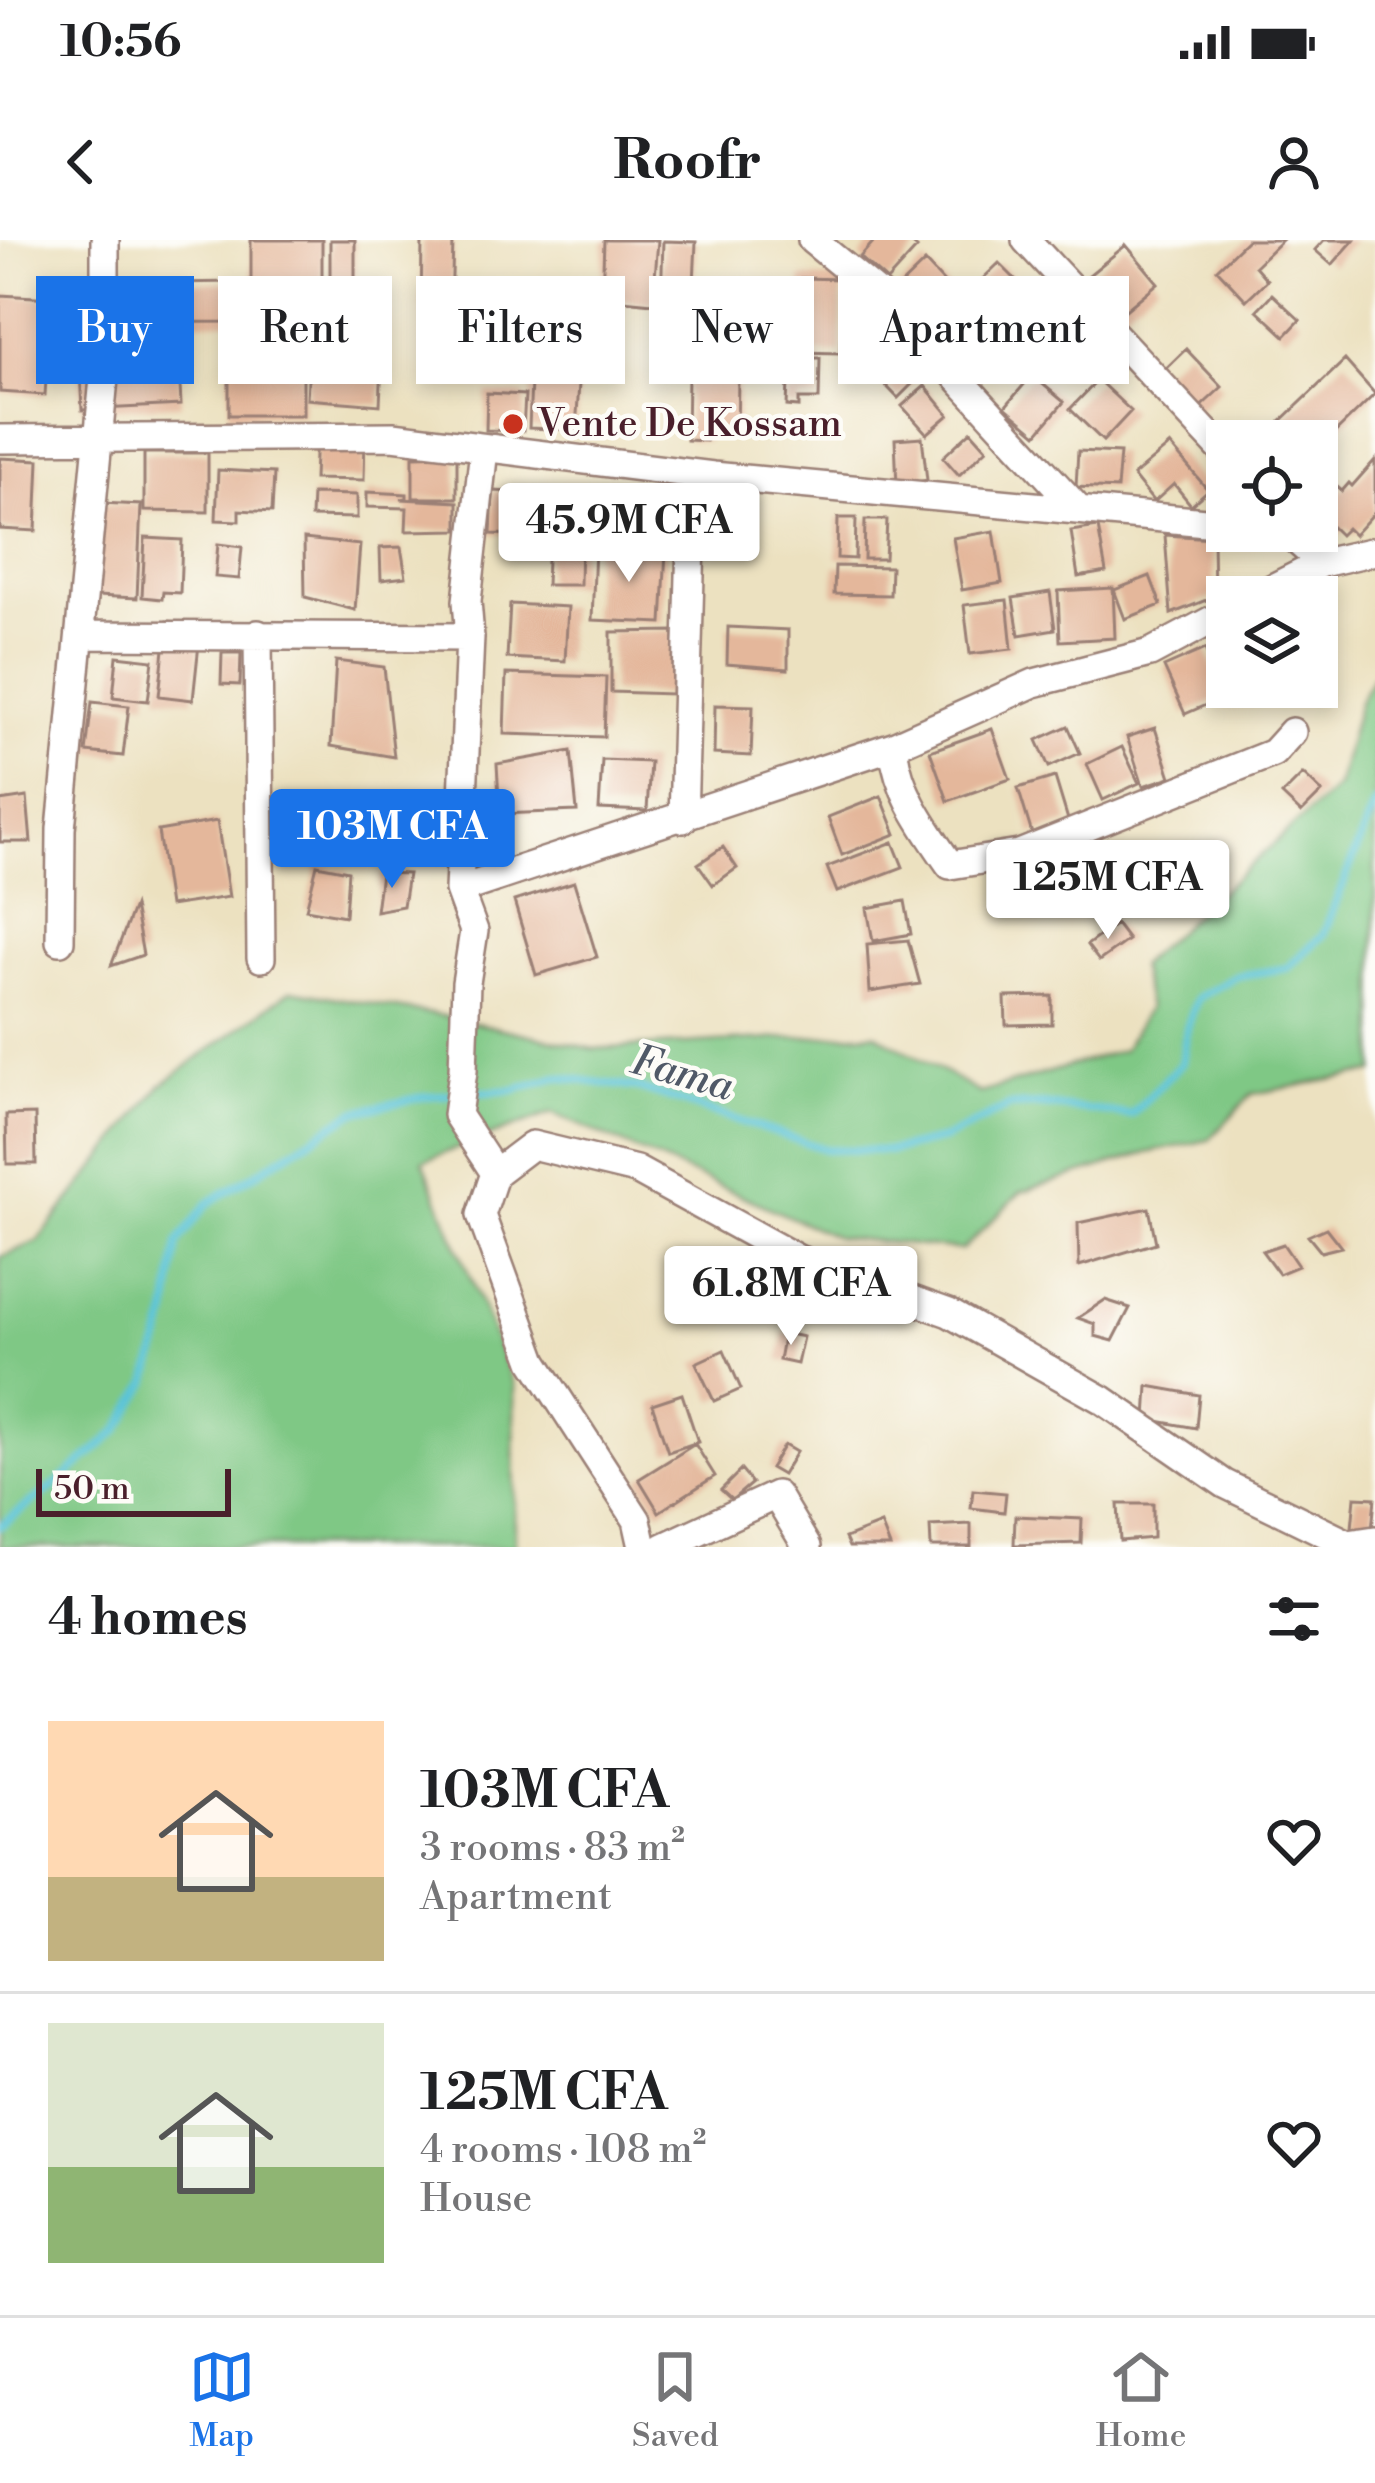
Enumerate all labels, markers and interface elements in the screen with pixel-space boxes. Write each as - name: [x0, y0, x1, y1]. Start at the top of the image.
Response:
- text: 10:56: [60, 14, 181, 71]
- text: Roofr: [613, 128, 762, 196]
- icon: back: [48, 129, 114, 195]
- icon: person: [1261, 129, 1327, 195]
- chip: Buy: [36, 276, 194, 384]
- chip: Rent: [218, 276, 392, 384]
- chip: Filters: [416, 276, 625, 384]
- chip: New: [649, 276, 814, 384]
- chip: Apartment: [838, 276, 1129, 384]
- place label: Vente De Kossam: [536, 400, 842, 449]
- marker: Vente De Kossam: [500, 411, 526, 437]
- map controls: [1206, 420, 1338, 708]
- button: locate: [1206, 420, 1338, 552]
- pin: 45.9M CFA: [492, 483, 766, 585]
- text: 45.9M CFA: [526, 497, 732, 546]
- button: layers: [1206, 576, 1338, 708]
- pin: 103M CFA: [268, 789, 516, 891]
- text: 103M CFA: [297, 803, 487, 852]
- pin: 125M CFA: [984, 840, 1232, 942]
- text: 125M CFA: [1013, 854, 1203, 903]
- water label: Fama: [625, 1034, 740, 1114]
- pin: 61.8M CFA: [654, 1246, 928, 1348]
- text: 61.8M CFA: [691, 1260, 891, 1309]
- scale bar: [36, 1463, 231, 1516]
- text: 50 m: [54, 1469, 130, 1510]
- icon: filters: [1261, 1586, 1327, 1652]
- text: 4 homes: [48, 1587, 248, 1651]
- text: 103M CFA: [420, 1760, 669, 1824]
- icon: home: [144, 1769, 288, 1913]
- icon: heart: [1261, 1808, 1327, 1874]
- text: 3 rooms · 83 m²: [420, 1824, 685, 1873]
- text: Apartment: [420, 1873, 612, 1922]
- text: 125M CFA: [420, 2062, 668, 2126]
- icon: home: [144, 2071, 288, 2215]
- icon: heart: [1261, 2110, 1327, 2176]
- text: 4 rooms · 108 m²: [420, 2126, 706, 2175]
- text: House: [420, 2175, 532, 2224]
- tab: Map: [189, 2344, 255, 2457]
- tab: Saved: [632, 2344, 719, 2457]
- tab: Home: [1096, 2344, 1186, 2457]

